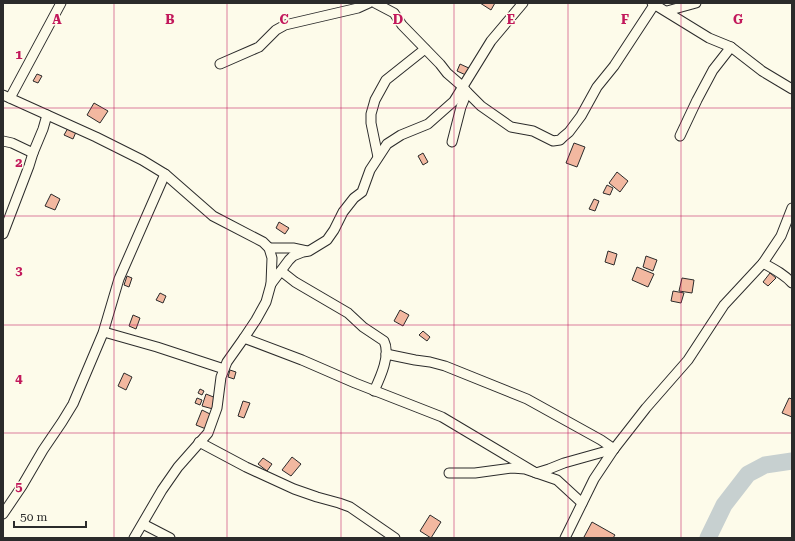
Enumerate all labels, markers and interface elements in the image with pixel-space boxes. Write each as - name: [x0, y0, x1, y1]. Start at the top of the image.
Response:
- text: A: [52, 12, 62, 27]
- text: B: [165, 12, 175, 27]
- text: C: [279, 12, 289, 27]
- text: D: [393, 12, 403, 27]
- text: E: [507, 12, 515, 27]
- text: F: [621, 12, 629, 27]
- text: G: [733, 12, 743, 27]
- text: 1: [15, 47, 23, 62]
- text: 2: [15, 155, 23, 170]
- text: 3: [15, 263, 23, 278]
- text: 4: [15, 371, 23, 386]
- text: 5: [15, 479, 23, 494]
- scale bar: [14, 503, 86, 529]
- text: 50 m: [20, 510, 47, 524]

